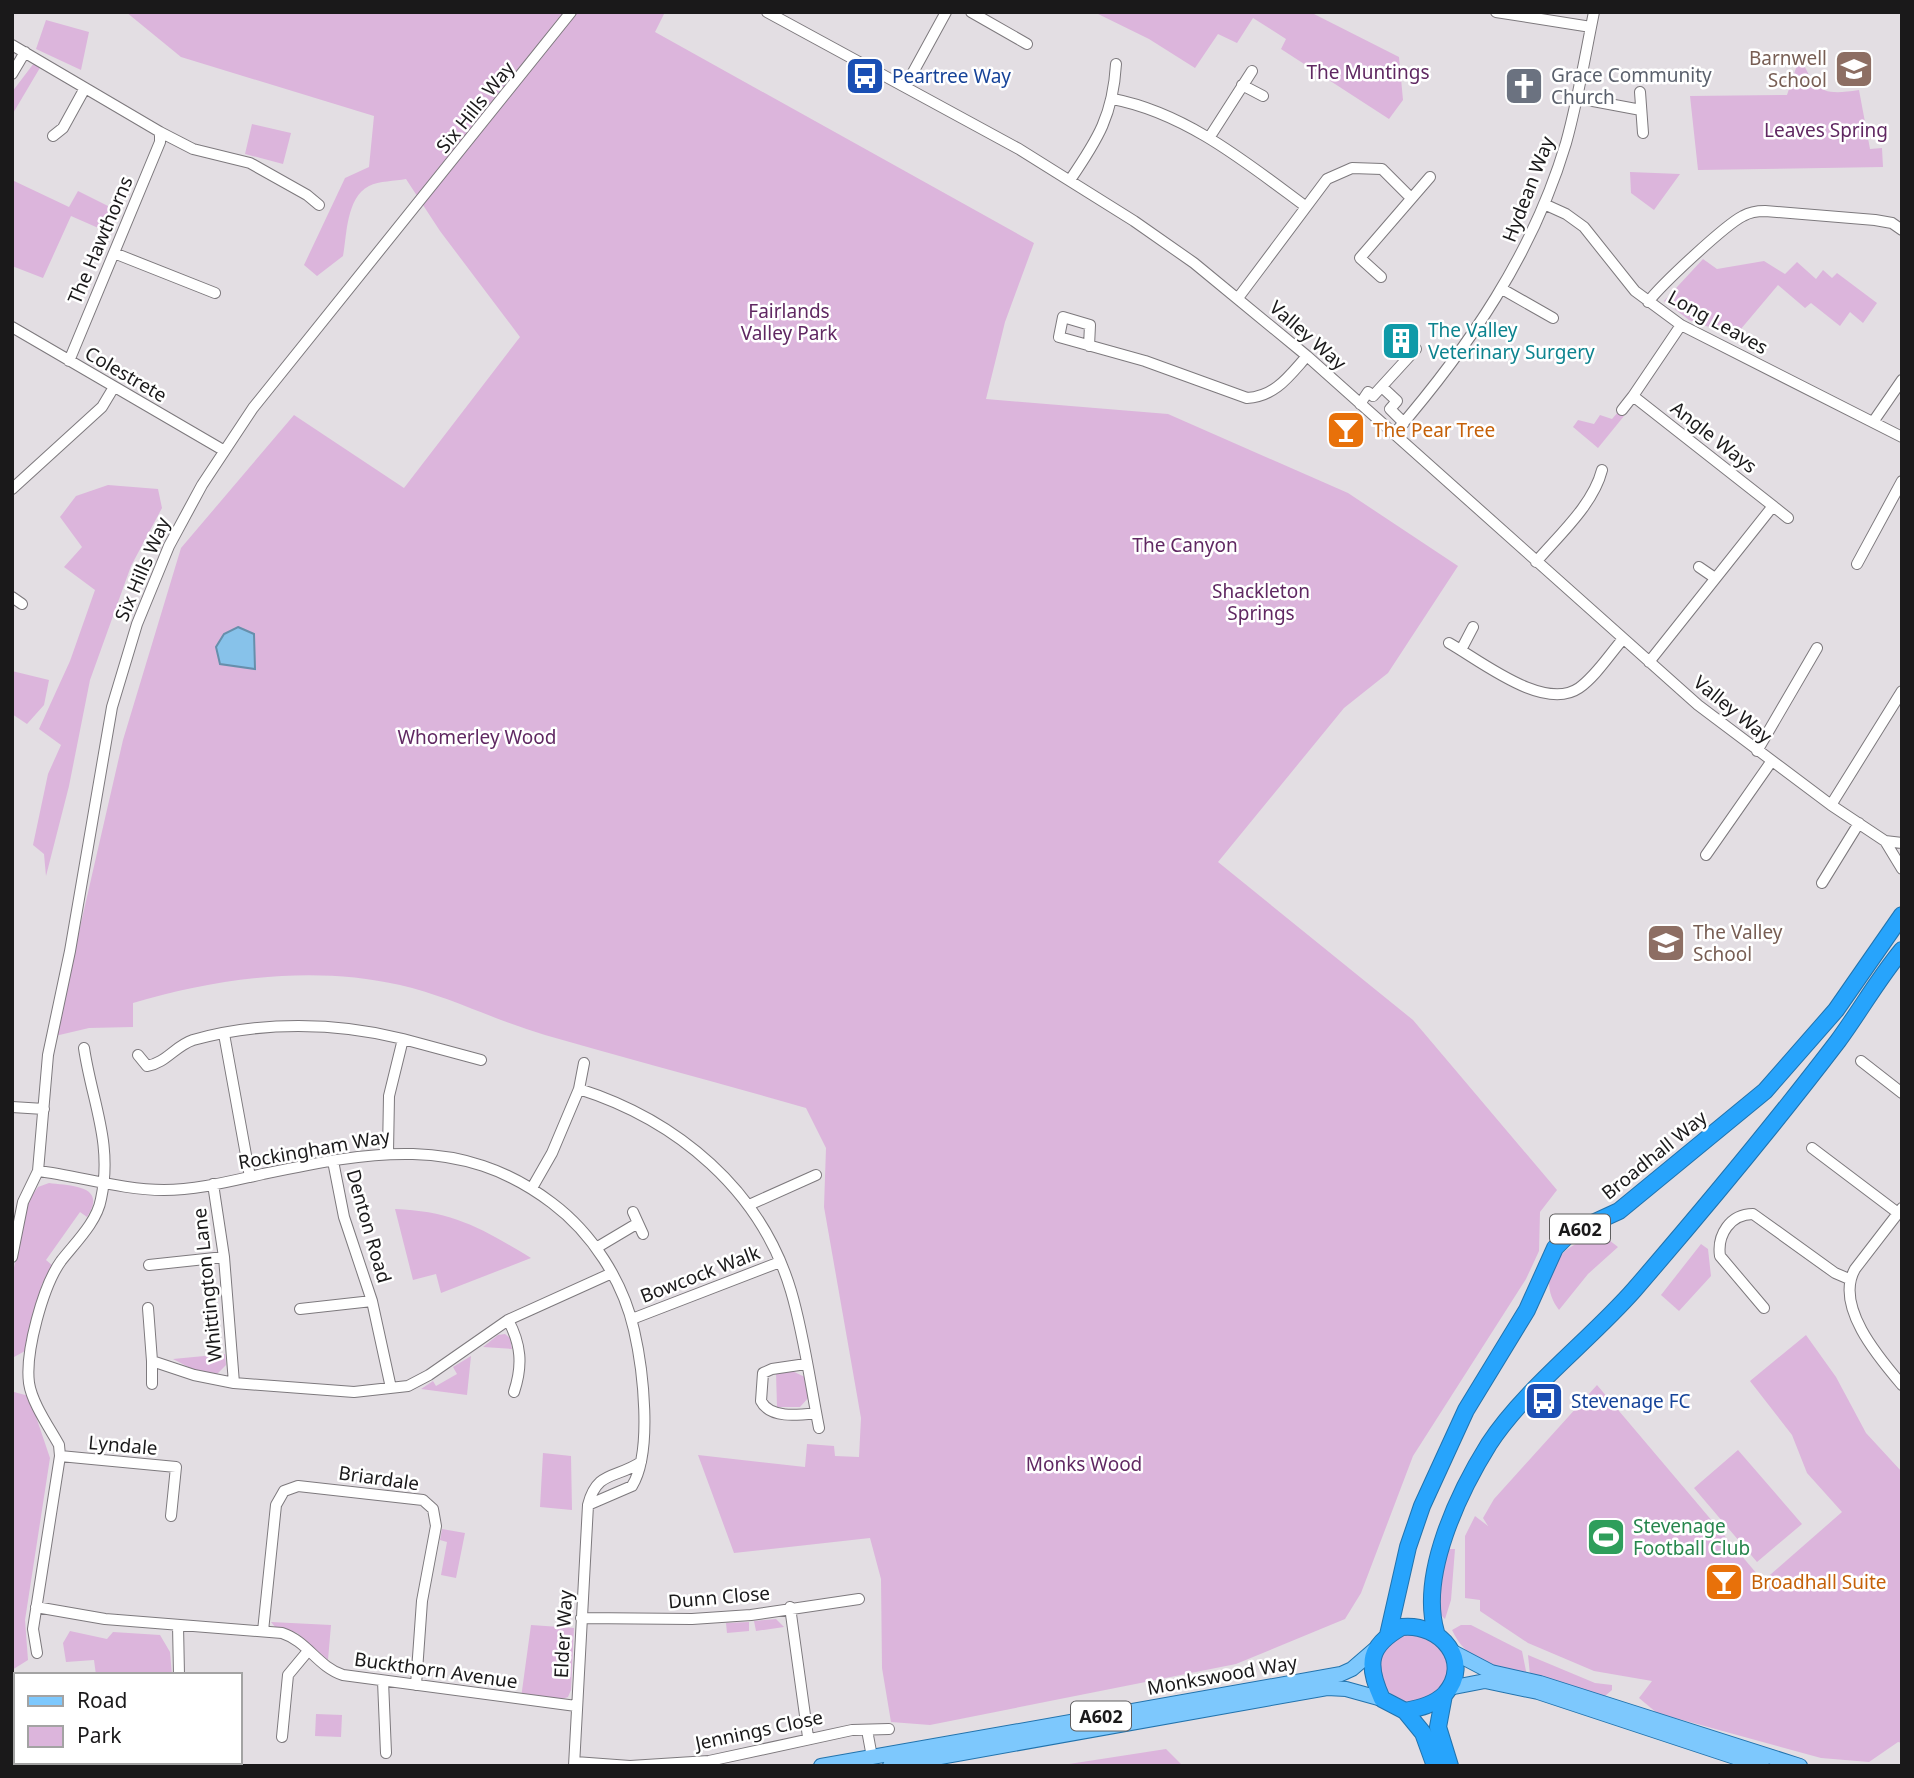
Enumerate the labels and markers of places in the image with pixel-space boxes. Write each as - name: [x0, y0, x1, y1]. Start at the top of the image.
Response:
- place label: Barnwell School: [1749, 45, 1827, 93]
- school or university icon: Barnwell School: [1833, 48, 1875, 90]
- bus stop icon: Peartree Way: [844, 55, 886, 97]
- place label: Grace Community Church: [1551, 62, 1712, 110]
- place label: Peartree Way: [892, 63, 1011, 89]
- church icon: Grace Community Church: [1503, 65, 1545, 107]
- place label: The Valley Veterinary Surgery: [1428, 317, 1595, 365]
- building icon: The Valley Veterinary Surgery: [1380, 320, 1422, 362]
- bar icon: The Pear Tree: [1325, 409, 1367, 451]
- place label: The Pear Tree: [1373, 417, 1495, 443]
- place label: The Valley School: [1693, 919, 1783, 967]
- school or university icon: The Valley School: [1645, 922, 1687, 964]
- bus stop icon: Stevenage FC: [1523, 1380, 1565, 1422]
- place label: Stevenage FC: [1571, 1388, 1691, 1414]
- place label: Stevenage Football Club: [1633, 1513, 1750, 1561]
- sports icon: Stevenage Football Club: [1585, 1516, 1627, 1558]
- bar icon: Broadhall Suite: [1703, 1561, 1745, 1603]
- place label: Broadhall Suite: [1751, 1569, 1886, 1595]

